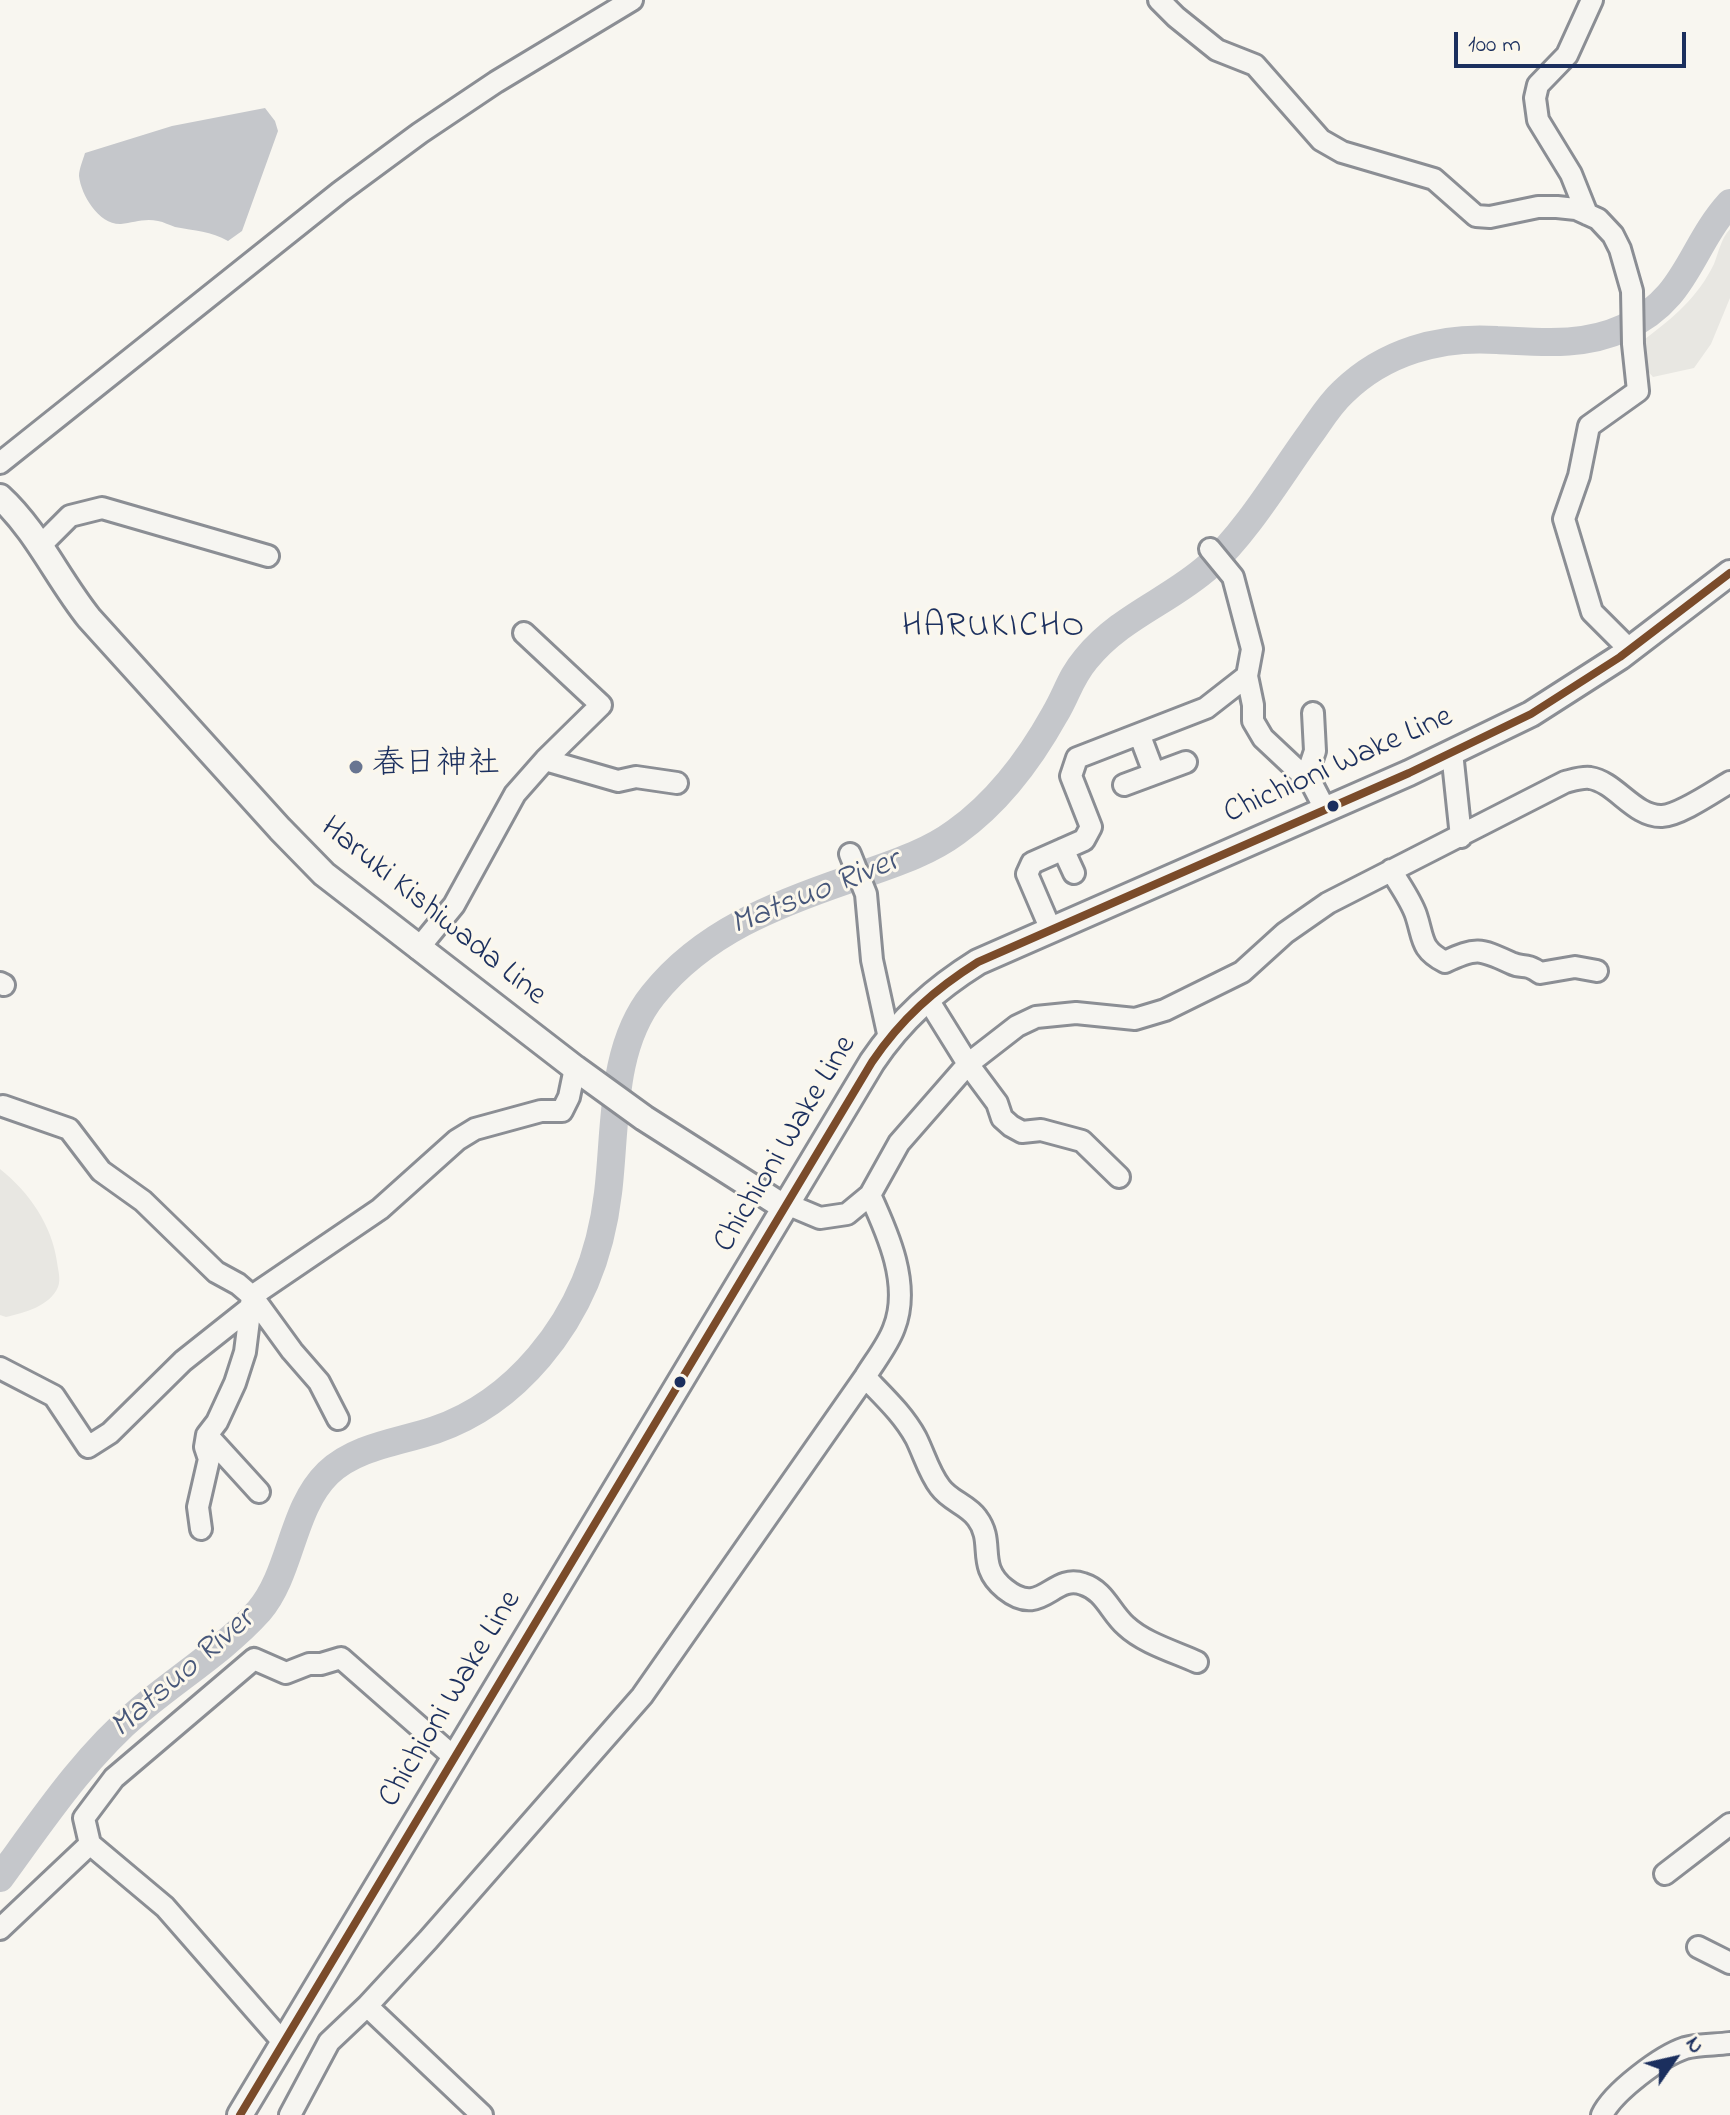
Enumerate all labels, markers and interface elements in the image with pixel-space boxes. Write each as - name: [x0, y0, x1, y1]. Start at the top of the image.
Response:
- scale bar: [1458, 16, 1690, 66]
- text: 100 m: [1468, 28, 1521, 63]
- district label: HARUKICHO: [902, 609, 1086, 649]
- street label: Chichioni Wake Line: [1219, 699, 1459, 835]
- place label: 春日神社: [372, 748, 500, 786]
- marker: 春日神社: [347, 758, 365, 776]
- unlabelled marker: [1325, 798, 1341, 814]
- street label: Haruki Kishiwada Line: [311, 810, 553, 1016]
- water label: Matsuo River: [726, 843, 906, 947]
- street label: Chichioni Wake Line: [707, 1030, 867, 1260]
- unlabelled marker: [672, 1374, 688, 1390]
- street label: Chichioni Wake Line: [372, 1585, 532, 1815]
- water label: Matsuo River: [103, 1601, 265, 1749]
- north arrow: [1634, 2019, 1714, 2099]
- text: N: [1676, 2030, 1711, 2061]

